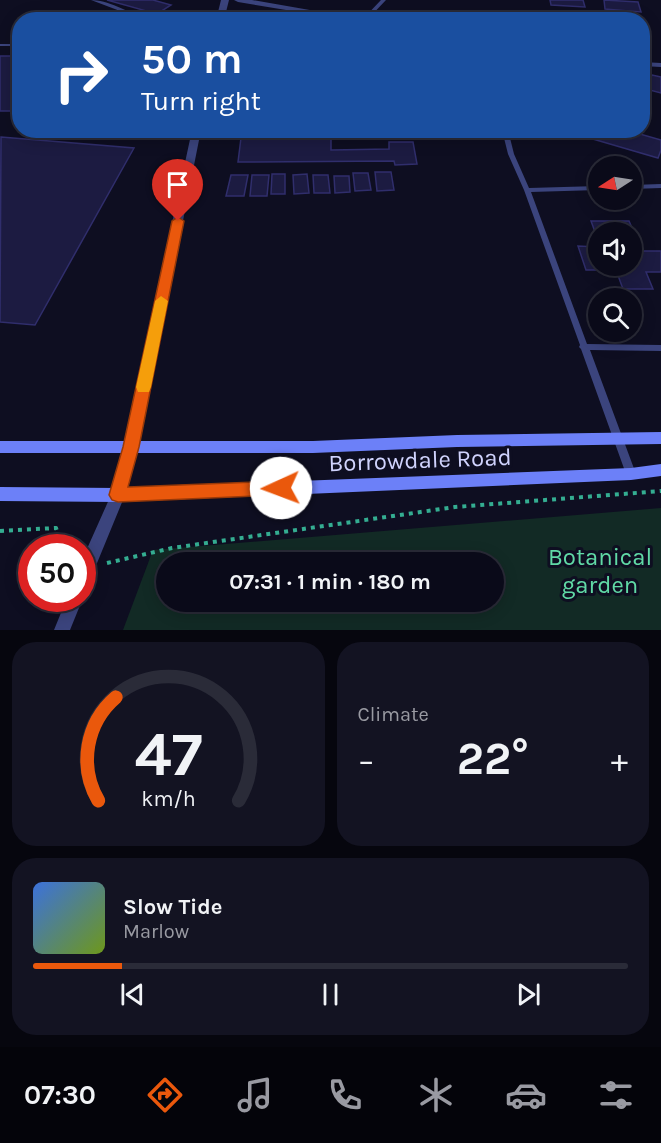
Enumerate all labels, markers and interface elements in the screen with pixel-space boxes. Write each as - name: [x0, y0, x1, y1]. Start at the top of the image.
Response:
- text: 50 m: [141, 34, 243, 84]
- icon: right: [42, 36, 120, 114]
- text: Turn right: [141, 85, 261, 117]
- north arrow: [588, 156, 642, 210]
- map controls: [588, 156, 642, 342]
- pin: [152, 159, 203, 221]
- icon: arrive: [161, 168, 194, 201]
- button: sound: [588, 222, 642, 276]
- button: search: [588, 288, 642, 342]
- street label: Borrowdale Road: [328, 443, 512, 477]
- position arrow: [249, 456, 313, 520]
- speed limit sign: 50: [18, 534, 96, 612]
- park label: Botanical garden: [548, 543, 652, 599]
- text: 07:31 · 1 min · 180 m: [229, 569, 431, 595]
- text: Climate: [358, 703, 429, 726]
- text: 47: [134, 718, 202, 791]
- text: 22°: [457, 733, 529, 785]
- text: −: [358, 741, 375, 779]
- text: +: [611, 741, 628, 779]
- text: km/h: [141, 786, 195, 811]
- text: Slow Tide: [123, 894, 223, 920]
- text: Marlow: [123, 920, 189, 943]
- icon: previous: [116, 978, 149, 1011]
- icon: pause: [314, 978, 347, 1011]
- icon: next: [512, 978, 545, 1011]
- icon: directions: [144, 1074, 186, 1116]
- icon: music: [234, 1074, 276, 1116]
- icon: phone: [324, 1074, 366, 1116]
- icon: climate: [415, 1074, 457, 1116]
- icon: car: [505, 1074, 547, 1116]
- icon: filters: [595, 1074, 637, 1116]
- text: 07:30: [24, 1079, 96, 1111]

